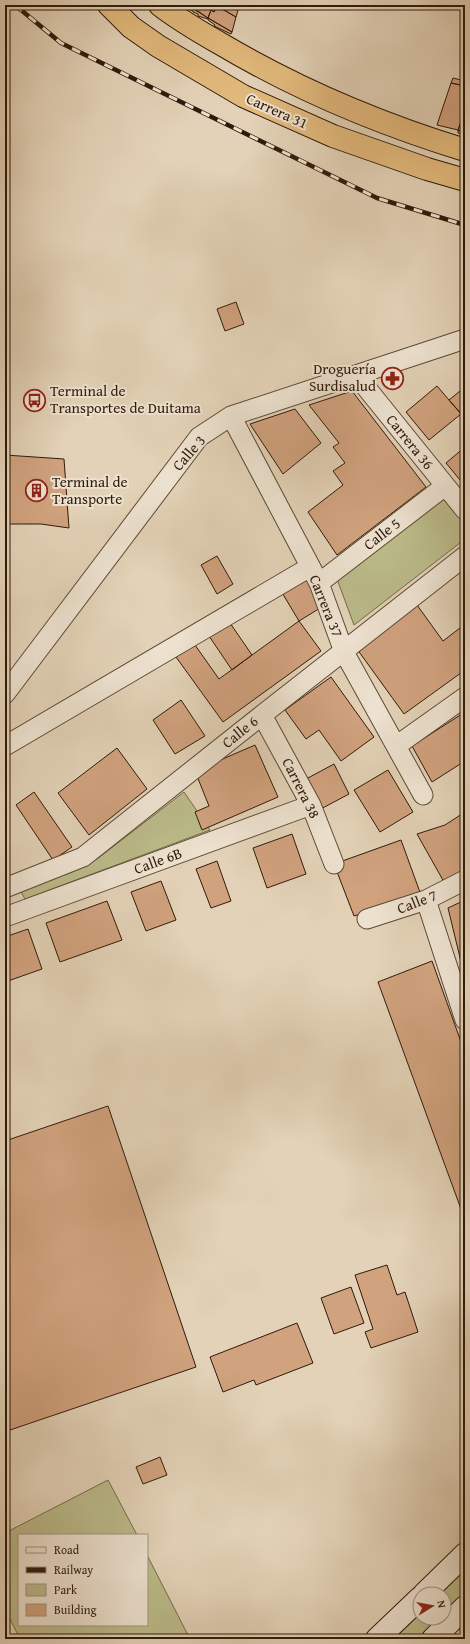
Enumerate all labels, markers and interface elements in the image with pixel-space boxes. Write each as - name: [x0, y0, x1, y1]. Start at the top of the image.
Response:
- street label: Carrera 31: [243, 88, 311, 133]
- place label: Droguería Surdisalud: [309, 358, 376, 396]
- pharmacy icon: Droguería Surdisalud: [379, 365, 405, 391]
- place label: Terminal de Transportes de Duitama: [50, 380, 201, 418]
- bus stop icon: Terminal de Transportes de Duitama: [21, 387, 47, 413]
- street label: Carrera 36: [382, 410, 439, 474]
- street label: Calle 3: [167, 430, 210, 475]
- place label: Terminal de Transporte: [52, 471, 128, 509]
- building icon: Terminal de Transporte: [23, 478, 49, 504]
- street label: Calle 5: [359, 513, 404, 555]
- street label: Carrera 37: [304, 572, 348, 640]
- street label: Calle 6: [217, 710, 262, 753]
- street label: Carrera 38: [277, 754, 326, 822]
- street label: Calle 6B: [131, 842, 185, 879]
- street label: Calle 7: [394, 884, 440, 919]
- legend: [18, 1534, 148, 1626]
- text: Road: [54, 1541, 80, 1558]
- text: Railway: [54, 1561, 93, 1578]
- text: Park: [54, 1581, 78, 1598]
- north arrow: [412, 1586, 452, 1626]
- text: N: [433, 1599, 450, 1610]
- text: Building: [54, 1601, 97, 1618]

